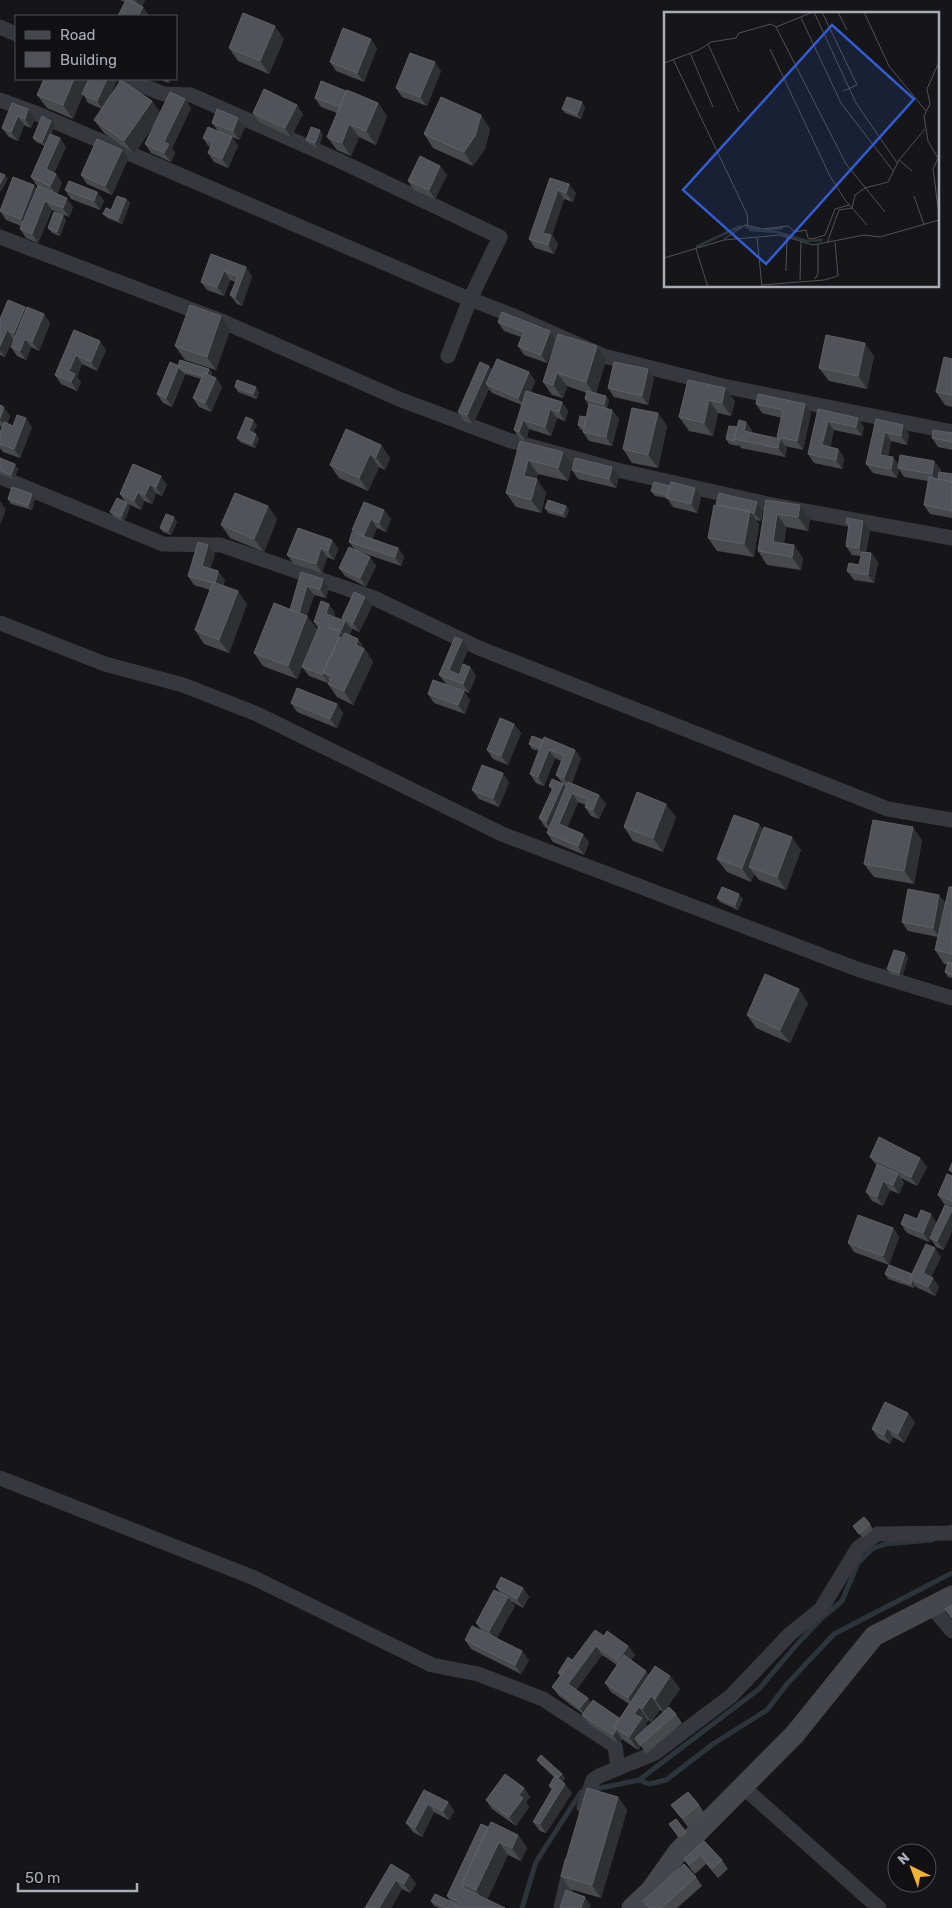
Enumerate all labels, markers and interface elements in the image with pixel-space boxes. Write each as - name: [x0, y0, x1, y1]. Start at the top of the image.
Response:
- inset map: [664, 12, 940, 288]
- legend: [15, 15, 178, 80]
- text: Road: [60, 26, 96, 44]
- text: Building: [60, 51, 117, 69]
- north arrow: [887, 1843, 937, 1893]
- text: N: [894, 1849, 913, 1868]
- scale bar: [18, 1860, 136, 1892]
- text: 50 m: [25, 1869, 60, 1887]

